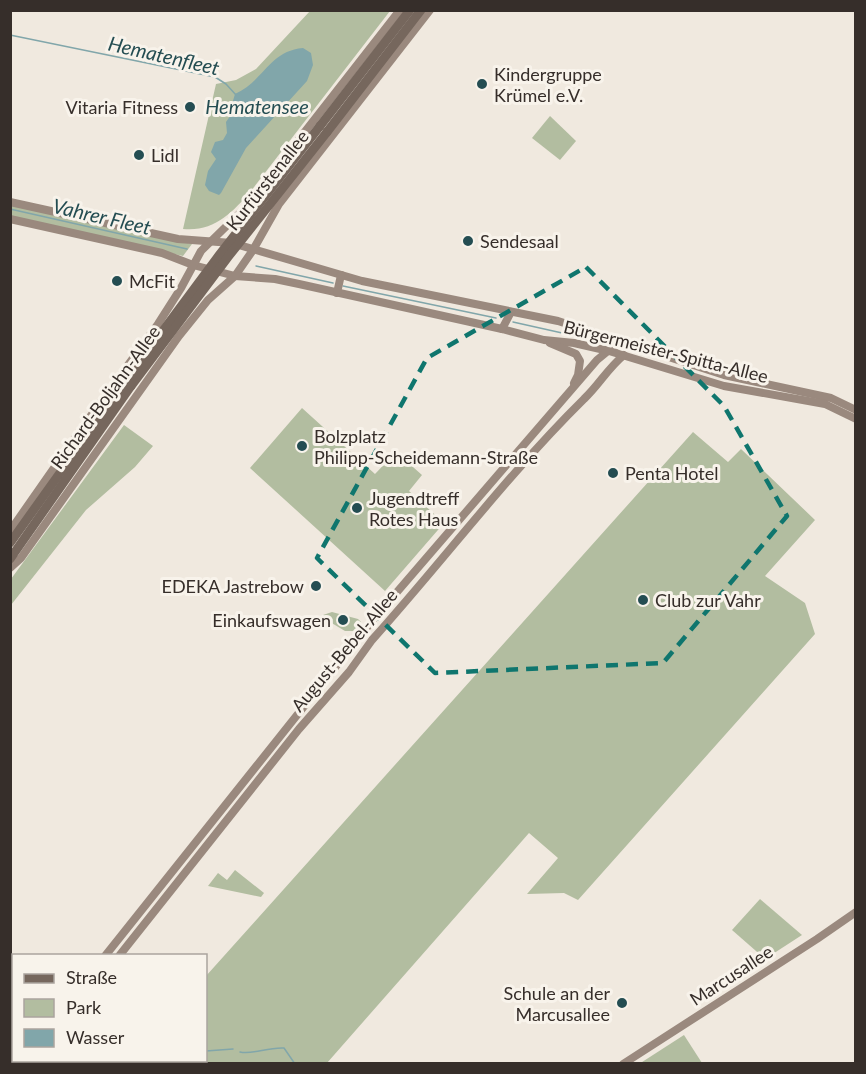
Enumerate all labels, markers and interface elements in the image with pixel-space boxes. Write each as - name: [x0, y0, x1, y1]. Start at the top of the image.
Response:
- water label: Hematenfleet: [106, 31, 222, 79]
- place label: Kindergruppe Krümel e.V.: [494, 63, 602, 106]
- marker: Kindergruppe Krümel e.V.: [475, 77, 489, 91]
- water label: Hematensee: [205, 94, 309, 118]
- place label: Vitaria Fitness: [66, 96, 178, 118]
- marker: Vitaria Fitness: [183, 100, 197, 114]
- street label: Kurfürstenallee: [221, 126, 313, 234]
- place label: Lidl: [151, 144, 179, 166]
- marker: Lidl: [132, 148, 146, 162]
- water label: Vahrer Fleet: [50, 193, 154, 239]
- place label: Sendesaal: [480, 230, 559, 252]
- marker: Sendesaal: [461, 234, 475, 248]
- place label: McFit: [129, 270, 175, 292]
- marker: McFit: [110, 274, 124, 288]
- street label: Bürgermeister-Spitta-Allee: [562, 315, 770, 387]
- street label: Richard-Boljahn-Allee: [46, 321, 164, 473]
- place label: Bolzplatz Philipp-Scheidemann-Straße: [314, 425, 538, 468]
- marker: Bolzplatz Philipp-Scheidemann-Straße: [295, 439, 309, 453]
- place label: Penta Hotel: [625, 462, 718, 484]
- marker: Penta Hotel: [606, 466, 620, 480]
- place label: Jugendtreff Rotes Haus: [369, 487, 459, 530]
- marker: Jugendtreff Rotes Haus: [350, 501, 364, 515]
- place label: EDEKA Jastrebow: [162, 575, 304, 597]
- marker: EDEKA Jastrebow: [309, 579, 323, 593]
- street label: August-Bebel-Allee: [286, 584, 402, 716]
- place label: Club zur Vahr: [655, 589, 761, 611]
- marker: Club zur Vahr: [636, 593, 650, 607]
- place label: Einkaufswagen: [212, 609, 331, 631]
- marker: Einkaufswagen: [336, 613, 350, 627]
- street label: Marcusallee: [685, 940, 777, 1010]
- legend: [12, 954, 207, 1062]
- text: Straße: [66, 966, 117, 988]
- place label: Schule an der Marcusallee: [504, 982, 610, 1025]
- text: Park: [66, 996, 102, 1018]
- marker: Schule an der Marcusallee: [615, 996, 629, 1010]
- text: Wasser: [66, 1026, 125, 1048]

